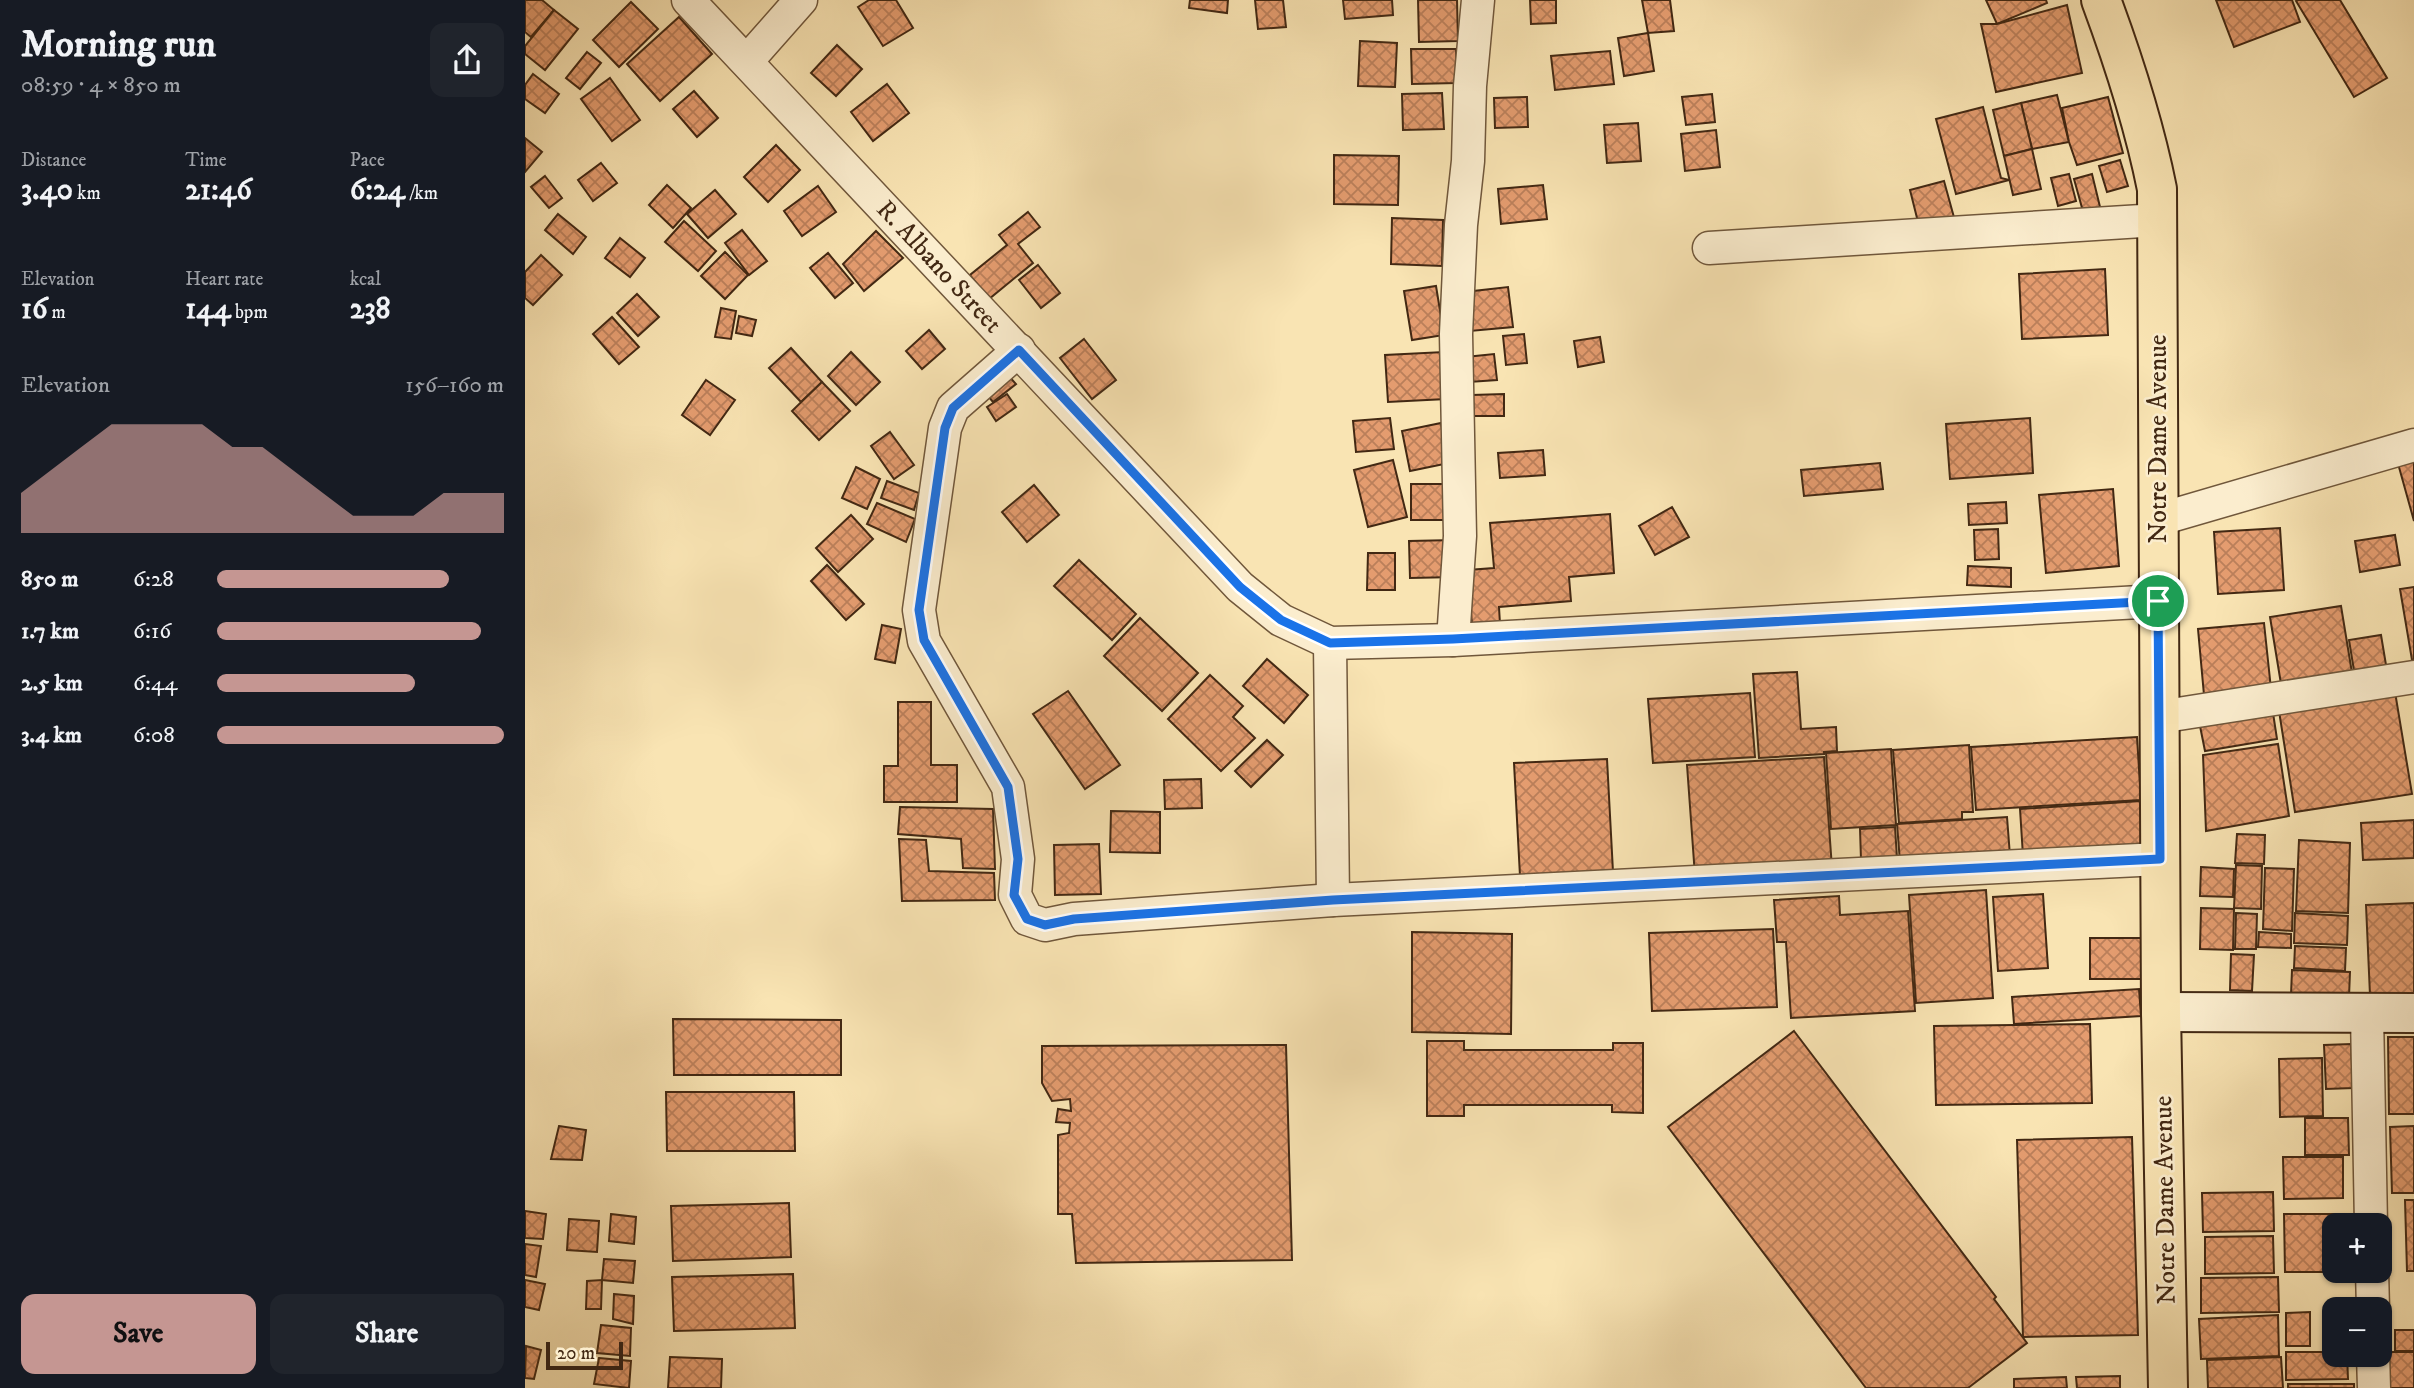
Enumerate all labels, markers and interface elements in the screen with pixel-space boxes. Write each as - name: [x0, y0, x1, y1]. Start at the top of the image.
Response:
- text: Morning run: [21, 21, 216, 69]
- button: share: [430, 23, 504, 97]
- text: 08:59 · 4 × 850 m: [21, 71, 181, 100]
- text: Distance: [21, 149, 86, 172]
- text: Time: [185, 149, 227, 172]
- text: Pace: [350, 149, 385, 172]
- text: 3.40: [21, 172, 73, 209]
- text: 21:46: [185, 172, 252, 209]
- text: 6:24: [350, 172, 405, 209]
- text: km: [73, 182, 101, 205]
- text: /km: [405, 182, 438, 205]
- street label: R. Albano Street: [869, 194, 1009, 340]
- text: Elevation: [21, 268, 95, 291]
- text: Heart rate: [185, 268, 263, 291]
- text: kcal: [350, 268, 381, 291]
- text: 16: [21, 291, 48, 328]
- text: 144: [185, 291, 231, 328]
- text: 238: [350, 291, 391, 328]
- text: m: [48, 301, 66, 324]
- text: bpm: [231, 301, 268, 324]
- street label: Notre Dame Avenue: [2142, 335, 2175, 543]
- text: Elevation: [21, 371, 110, 400]
- text: 156–160 m: [405, 371, 504, 400]
- text: 850 m: [21, 565, 79, 594]
- text: 6:28: [133, 565, 174, 594]
- pin: [2128, 571, 2188, 631]
- icon: arrive: [2139, 582, 2177, 620]
- text: 1.7 km: [21, 617, 79, 646]
- text: 6:16: [133, 617, 171, 646]
- text: 2.5 km: [21, 669, 83, 698]
- text: 6:44: [133, 669, 177, 698]
- text: 3.4 km: [21, 721, 82, 750]
- text: 6:08: [133, 721, 175, 750]
- street label: Notre Dame Avenue: [2147, 1095, 2184, 1305]
- map controls: [2322, 1213, 2392, 1367]
- button: +: [2322, 1213, 2392, 1283]
- button: Save: [21, 1294, 256, 1374]
- button: Share: [270, 1294, 504, 1374]
- button: −: [2322, 1297, 2392, 1367]
- scale bar: [546, 1339, 623, 1371]
- text: 20 m: [557, 1342, 595, 1365]

